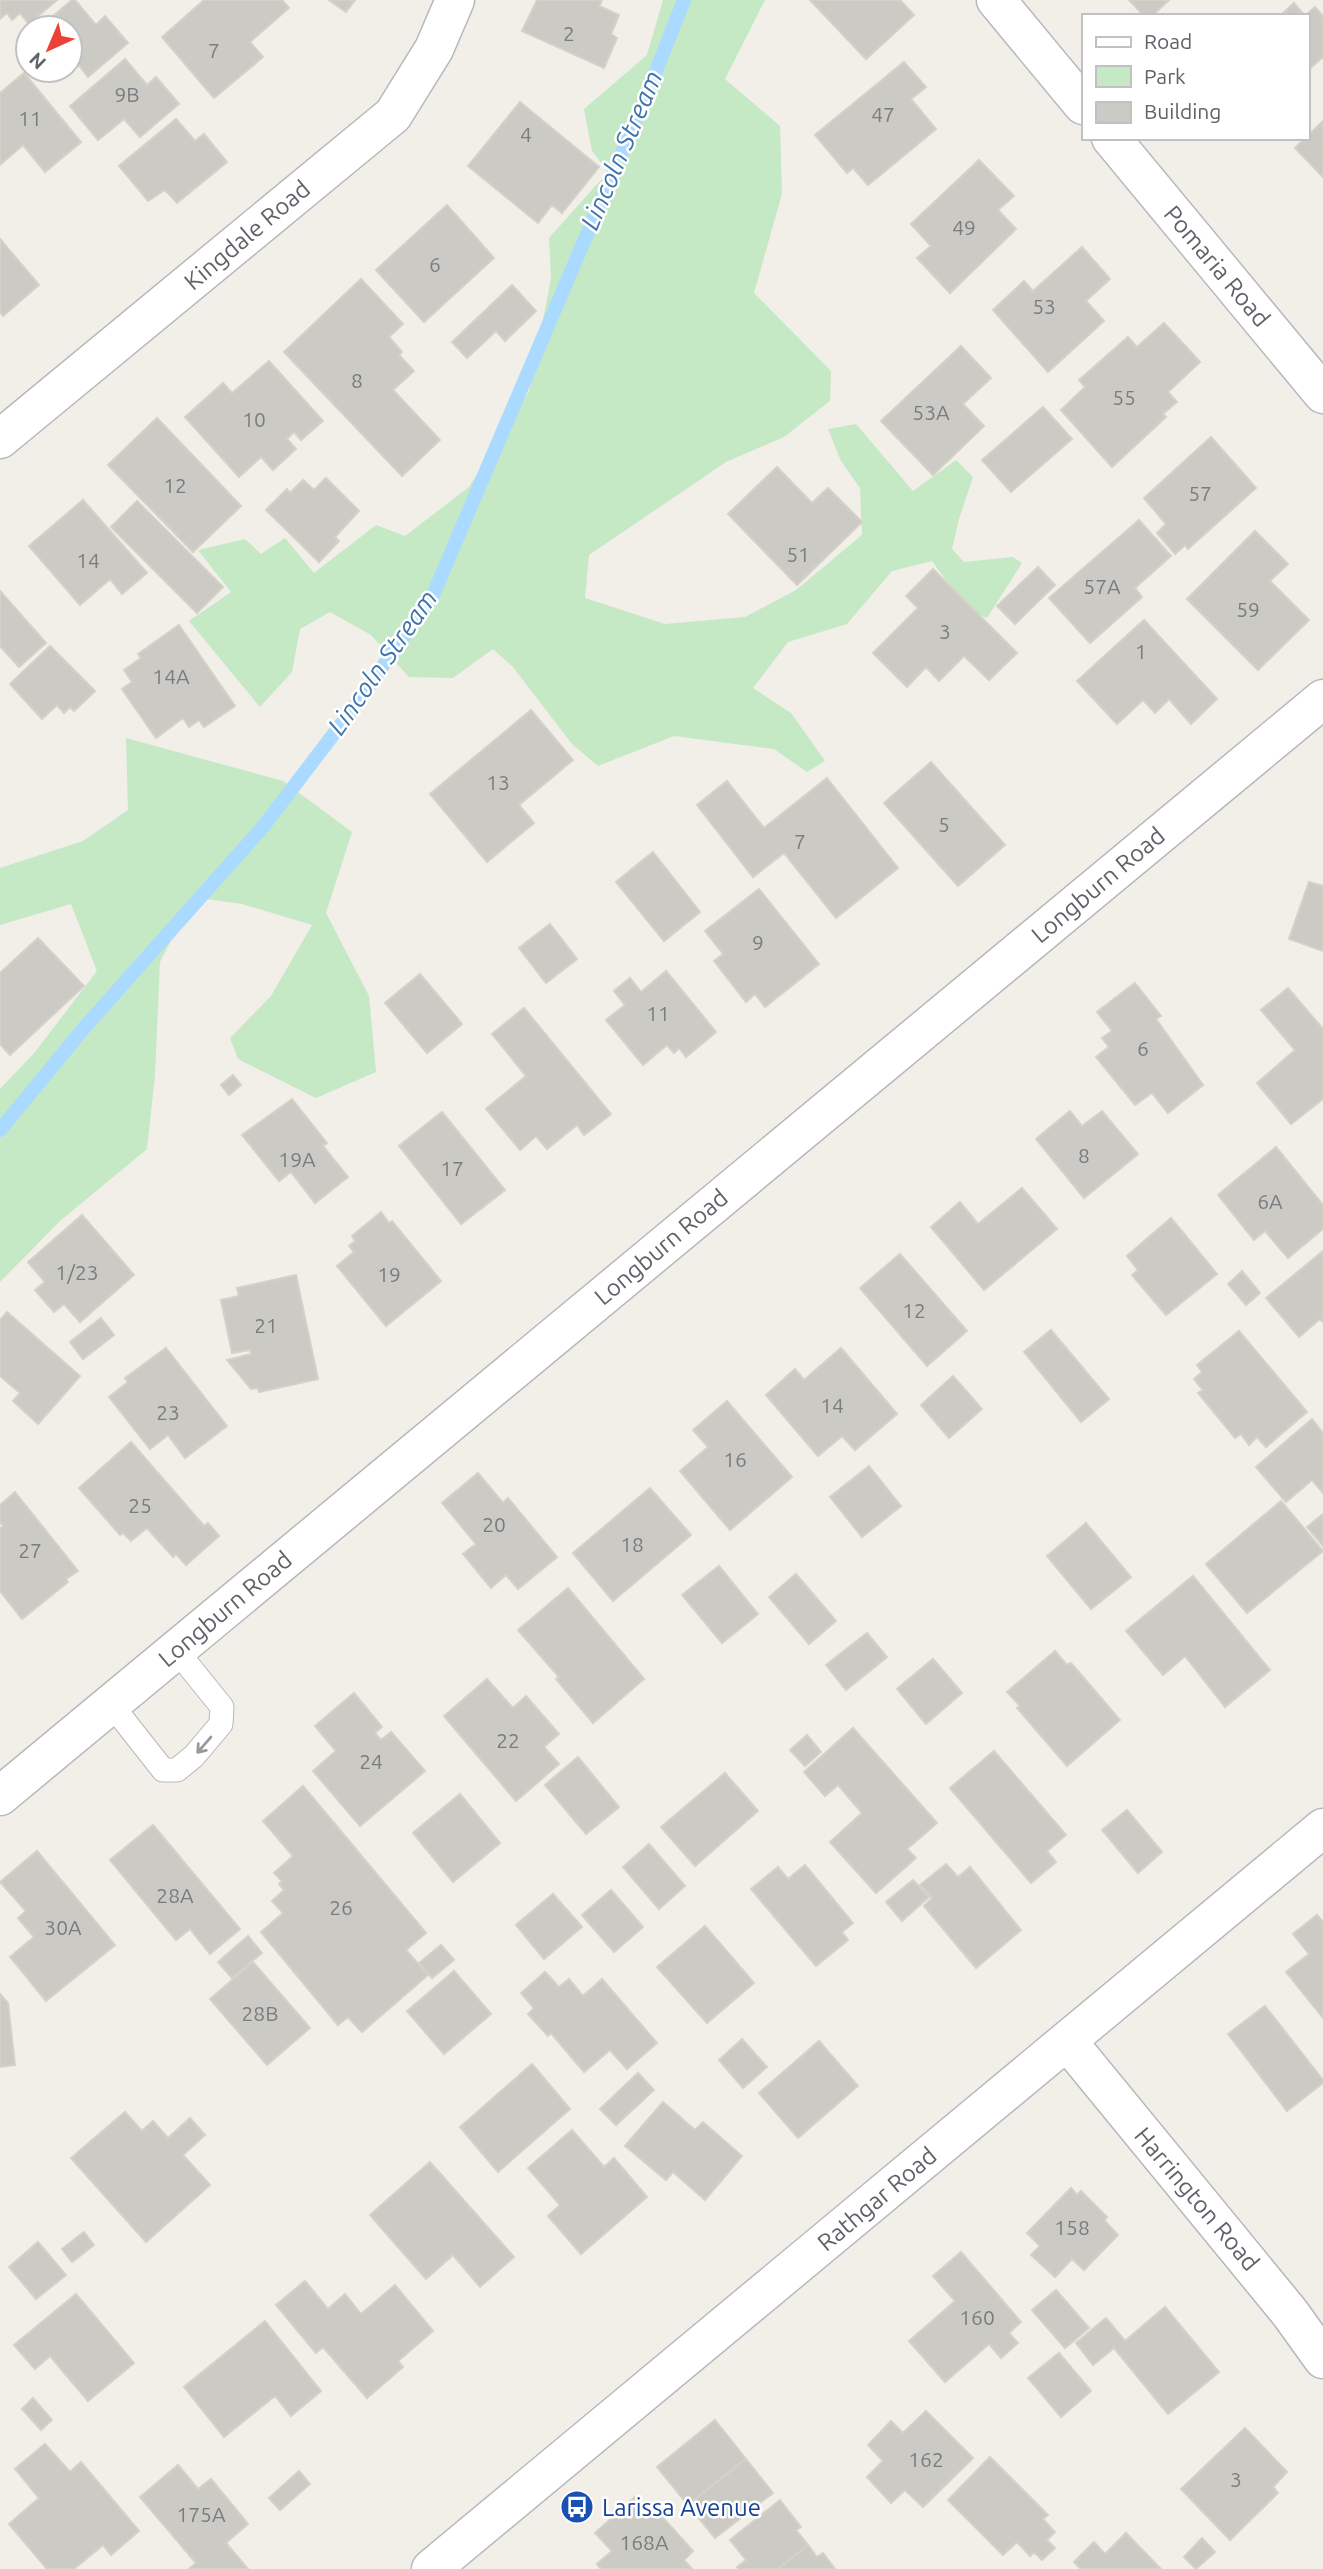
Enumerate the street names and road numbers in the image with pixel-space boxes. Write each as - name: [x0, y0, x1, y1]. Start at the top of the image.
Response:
- street label: Kingdale Road: [179, 175, 315, 295]
- street label: Pomaria Road: [1159, 200, 1275, 332]
- street label: Longburn Road: [1026, 822, 1170, 948]
- street label: Longburn Road: [589, 1184, 733, 1310]
- street label: Longburn Road: [153, 1546, 297, 1672]
- street label: Harrington Road: [1129, 2122, 1265, 2276]
- street label: Rathgar Road: [812, 2142, 942, 2256]

